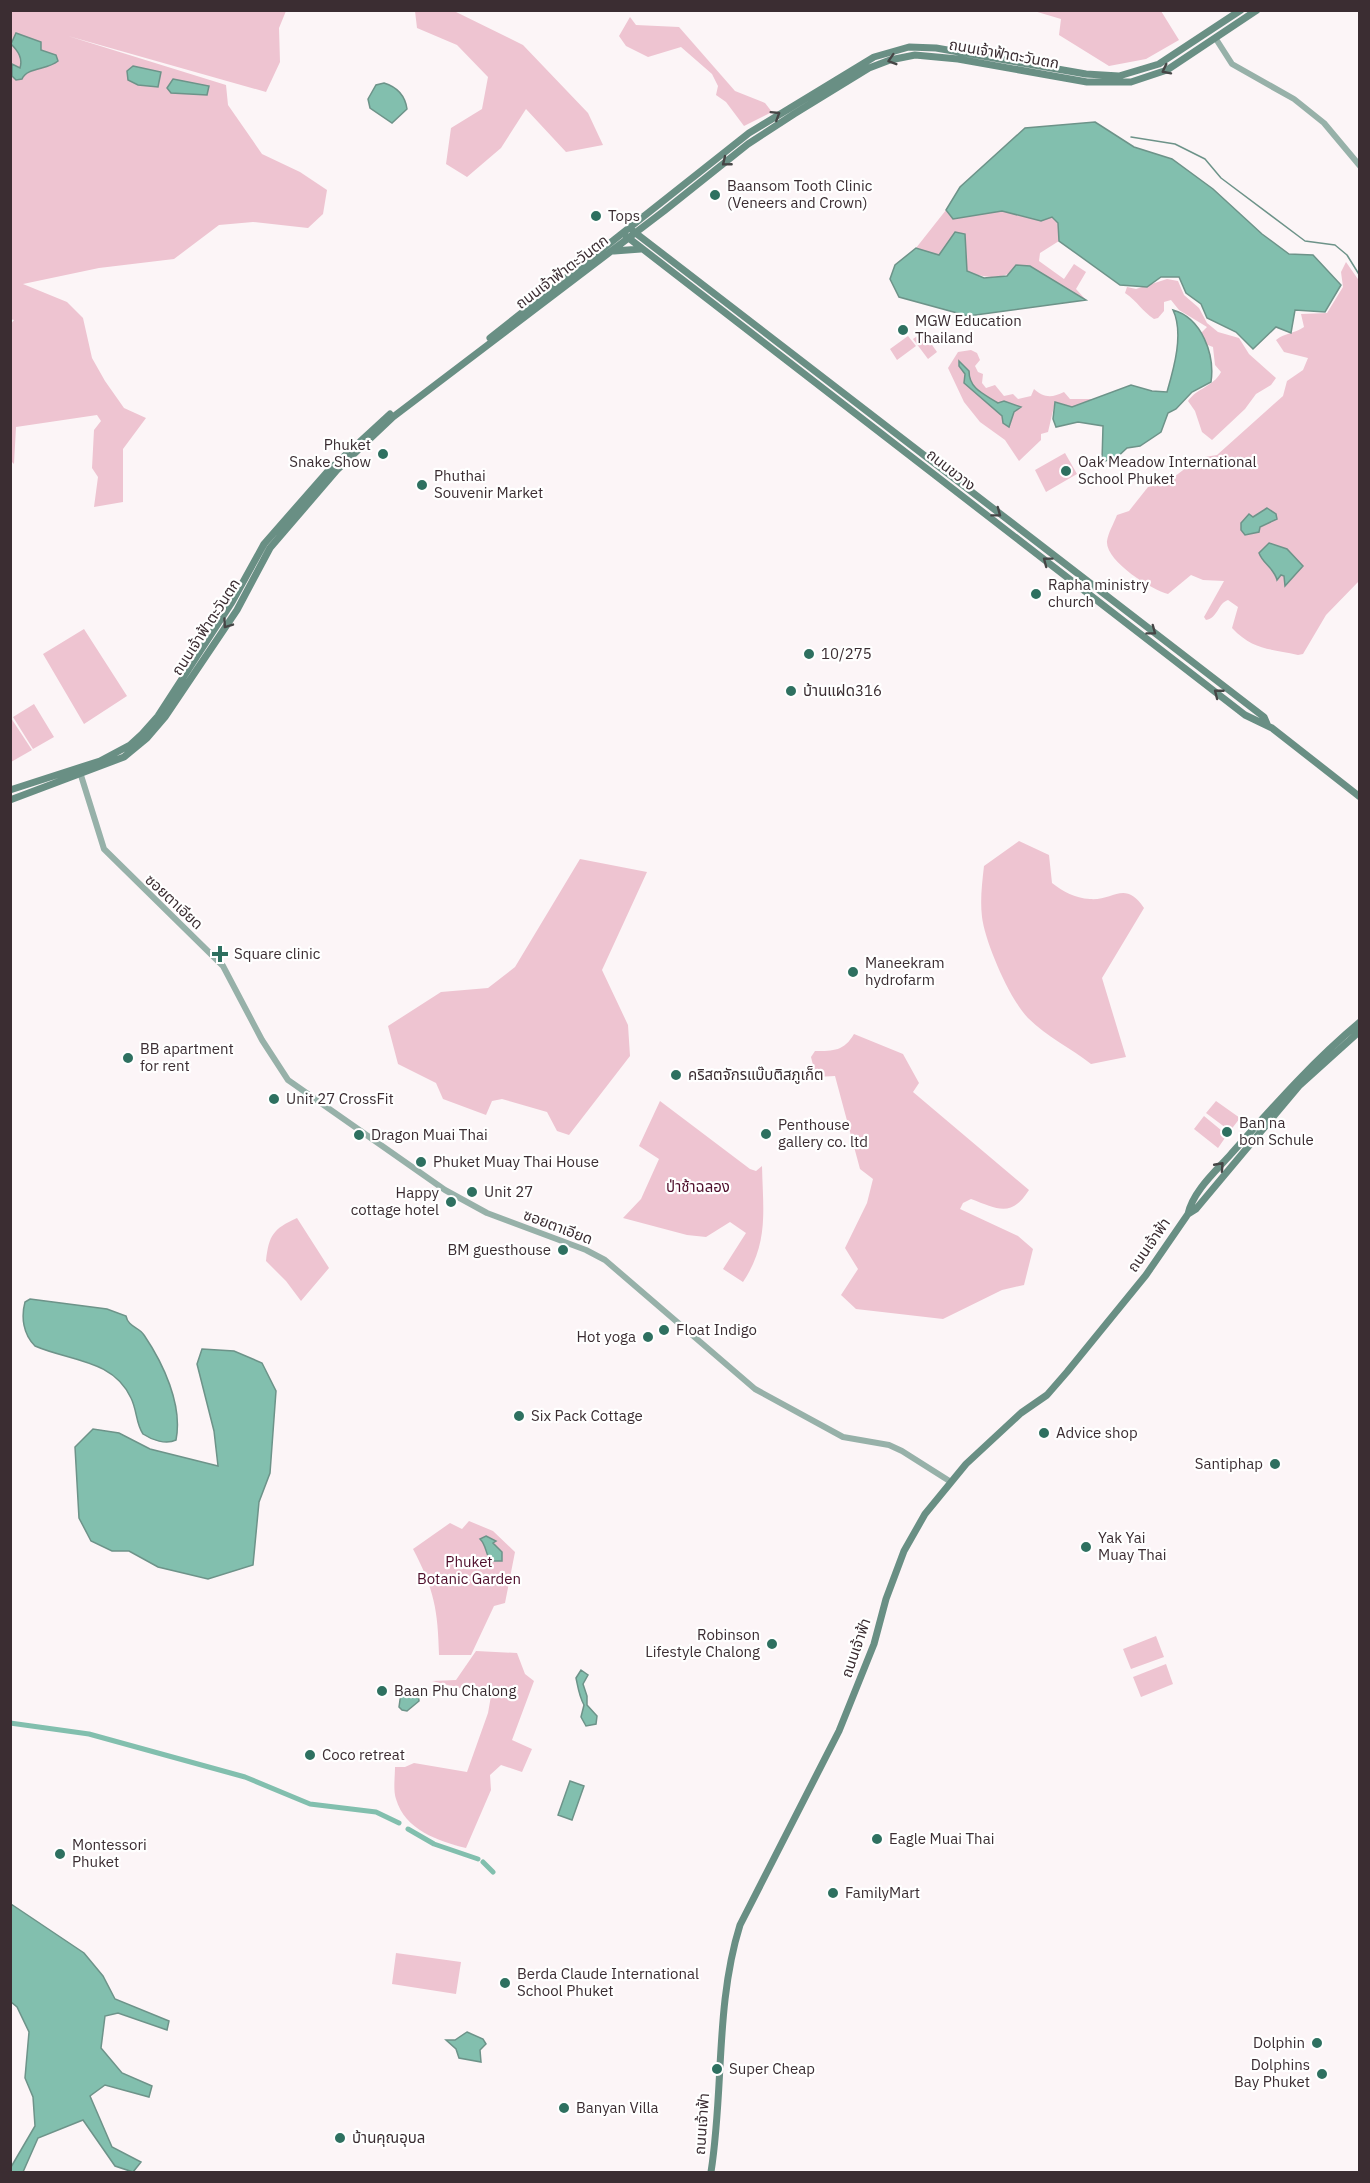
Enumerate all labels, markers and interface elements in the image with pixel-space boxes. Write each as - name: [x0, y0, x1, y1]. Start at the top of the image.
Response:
- street label: ถนนเจ้าฟ้าตะวันตก: [948, 34, 1061, 73]
- one-way arrow: [887, 53, 898, 65]
- one-way arrow: [1161, 62, 1172, 74]
- one-way arrow: [770, 110, 780, 122]
- one-way arrow: [722, 154, 733, 165]
- place label: Baansom Tooth Clinic (Veneers and Crown): [727, 176, 873, 212]
- marker: Baansom Tooth Clinic (Veneers and Crown): [708, 188, 722, 202]
- place label: Tops: [608, 206, 640, 225]
- marker: Tops: [589, 209, 603, 223]
- street label: ถนนเจ้าฟ้าตะวันตก: [511, 230, 612, 313]
- place label: MGW Education Thailand: [915, 311, 1022, 347]
- marker: MGW Education Thailand: [896, 323, 910, 337]
- place label: Phuket Snake Show: [289, 435, 371, 471]
- street label: ถนนขวาง: [923, 445, 980, 495]
- marker: Phuket Snake Show: [376, 447, 390, 461]
- place label: Oak Meadow International School Phuket: [1078, 452, 1257, 488]
- marker: Oak Meadow International School Phuket: [1059, 464, 1073, 478]
- place label: Phuthai Souvenir Market: [434, 466, 543, 502]
- marker: Phuthai Souvenir Market: [415, 478, 429, 492]
- one-way arrow: [991, 505, 1002, 516]
- one-way arrow: [1043, 557, 1054, 568]
- street label: ถนนเจ้าฟ้าตะวันตก: [167, 575, 244, 679]
- place label: Rapha ministry church: [1048, 575, 1149, 611]
- marker: Rapha ministry church: [1029, 587, 1043, 601]
- one-way arrow: [223, 617, 234, 628]
- one-way arrow: [1145, 624, 1156, 635]
- place label: 10/275: [821, 644, 872, 663]
- marker: 10/275: [802, 647, 816, 661]
- place label: บ้านแฝด316: [803, 681, 882, 700]
- marker: บ้านแฝด316: [784, 684, 798, 698]
- one-way arrow: [1214, 690, 1225, 701]
- street label: ซอยตาเอียด: [141, 870, 207, 933]
- place label: Square clinic: [234, 944, 321, 963]
- marker: Square clinic: [211, 945, 229, 963]
- place label: Maneekram hydrofarm: [865, 953, 945, 989]
- marker: Maneekram hydrofarm: [846, 965, 860, 979]
- place label: BB apartment for rent: [140, 1039, 234, 1075]
- marker: BB apartment for rent: [121, 1051, 135, 1065]
- place label: คริสตจักรแบ๊บติสภูเก็ต: [688, 1065, 824, 1084]
- marker: คริสตจักรแบ๊บติสภูเก็ต: [669, 1068, 683, 1082]
- place label: Unit 27 CrossFit: [286, 1089, 394, 1108]
- marker: Unit 27 CrossFit: [267, 1092, 281, 1106]
- place label: Ban na bon Schule: [1239, 1113, 1314, 1149]
- place label: Penthouse gallery co. ltd: [778, 1115, 868, 1151]
- place label: Dragon Muai Thai: [371, 1125, 488, 1144]
- marker: Ban na bon Schule: [1220, 1125, 1234, 1139]
- marker: Penthouse gallery co. ltd: [759, 1127, 773, 1141]
- marker: Dragon Muai Thai: [352, 1128, 366, 1142]
- place label: Phuket Muay Thai House: [433, 1152, 599, 1171]
- marker: Phuket Muay Thai House: [414, 1155, 428, 1169]
- one-way arrow: [1213, 1162, 1224, 1172]
- park label: ป่าช้าฉลอง: [666, 1177, 730, 1196]
- place label: Unit 27: [484, 1182, 533, 1201]
- place label: Happy cottage hotel: [351, 1183, 440, 1219]
- marker: Unit 27: [465, 1185, 479, 1199]
- marker: Happy cottage hotel: [444, 1195, 458, 1209]
- street label: ซอยตาเอียด: [521, 1205, 595, 1248]
- street label: ถนนเจ้าฟ้า: [1123, 1214, 1174, 1275]
- place label: BM guesthouse: [447, 1240, 551, 1259]
- marker: BM guesthouse: [556, 1243, 570, 1257]
- place label: Float Indigo: [676, 1320, 757, 1339]
- marker: Float Indigo: [657, 1323, 671, 1337]
- place label: Hot yoga: [576, 1327, 636, 1346]
- marker: Hot yoga: [641, 1330, 655, 1344]
- place label: Six Pack Cottage: [531, 1406, 643, 1425]
- marker: Six Pack Cottage: [512, 1409, 526, 1423]
- place label: Advice shop: [1056, 1423, 1138, 1442]
- marker: Advice shop: [1037, 1426, 1051, 1440]
- place label: Santiphap: [1195, 1454, 1263, 1473]
- marker: Santiphap: [1268, 1457, 1282, 1471]
- place label: Yak Yai Muay Thai: [1098, 1528, 1167, 1564]
- marker: Yak Yai Muay Thai: [1079, 1540, 1093, 1554]
- park label: Phuket Botanic Garden: [417, 1552, 521, 1588]
- street label: ถนนเจ้าฟ้า: [836, 1616, 875, 1680]
- place label: Robinson Lifestyle Chalong: [645, 1625, 760, 1661]
- marker: Robinson Lifestyle Chalong: [765, 1637, 779, 1651]
- place label: Baan Phu Chalong: [394, 1681, 516, 1700]
- marker: Baan Phu Chalong: [375, 1684, 389, 1698]
- place label: Coco retreat: [322, 1745, 405, 1764]
- marker: Coco retreat: [303, 1748, 317, 1762]
- place label: Eagle Muai Thai: [889, 1829, 994, 1848]
- marker: Eagle Muai Thai: [870, 1832, 884, 1846]
- place label: Montessori Phuket: [72, 1835, 147, 1871]
- marker: Montessori Phuket: [53, 1847, 67, 1861]
- place label: FamilyMart: [845, 1883, 920, 1902]
- marker: FamilyMart: [826, 1886, 840, 1900]
- place label: Berda Claude International School Phuket: [517, 1964, 699, 2000]
- marker: Berda Claude International School Phuket: [498, 1976, 512, 1990]
- place label: Dolphin: [1253, 2033, 1305, 2052]
- marker: Dolphin: [1310, 2036, 1324, 2050]
- place label: Dolphins Bay Phuket: [1234, 2055, 1310, 2091]
- place label: Super Cheap: [729, 2059, 815, 2078]
- marker: Super Cheap: [710, 2062, 724, 2076]
- marker: Dolphins Bay Phuket: [1315, 2067, 1329, 2081]
- street label: ถนนเจ้าฟ้า: [690, 2092, 713, 2155]
- place label: Banyan Villa: [576, 2098, 659, 2117]
- marker: Banyan Villa: [557, 2101, 571, 2115]
- place label: บ้านคุณอุบล: [352, 2128, 425, 2147]
- marker: บ้านคุณอุบล: [333, 2131, 347, 2145]

